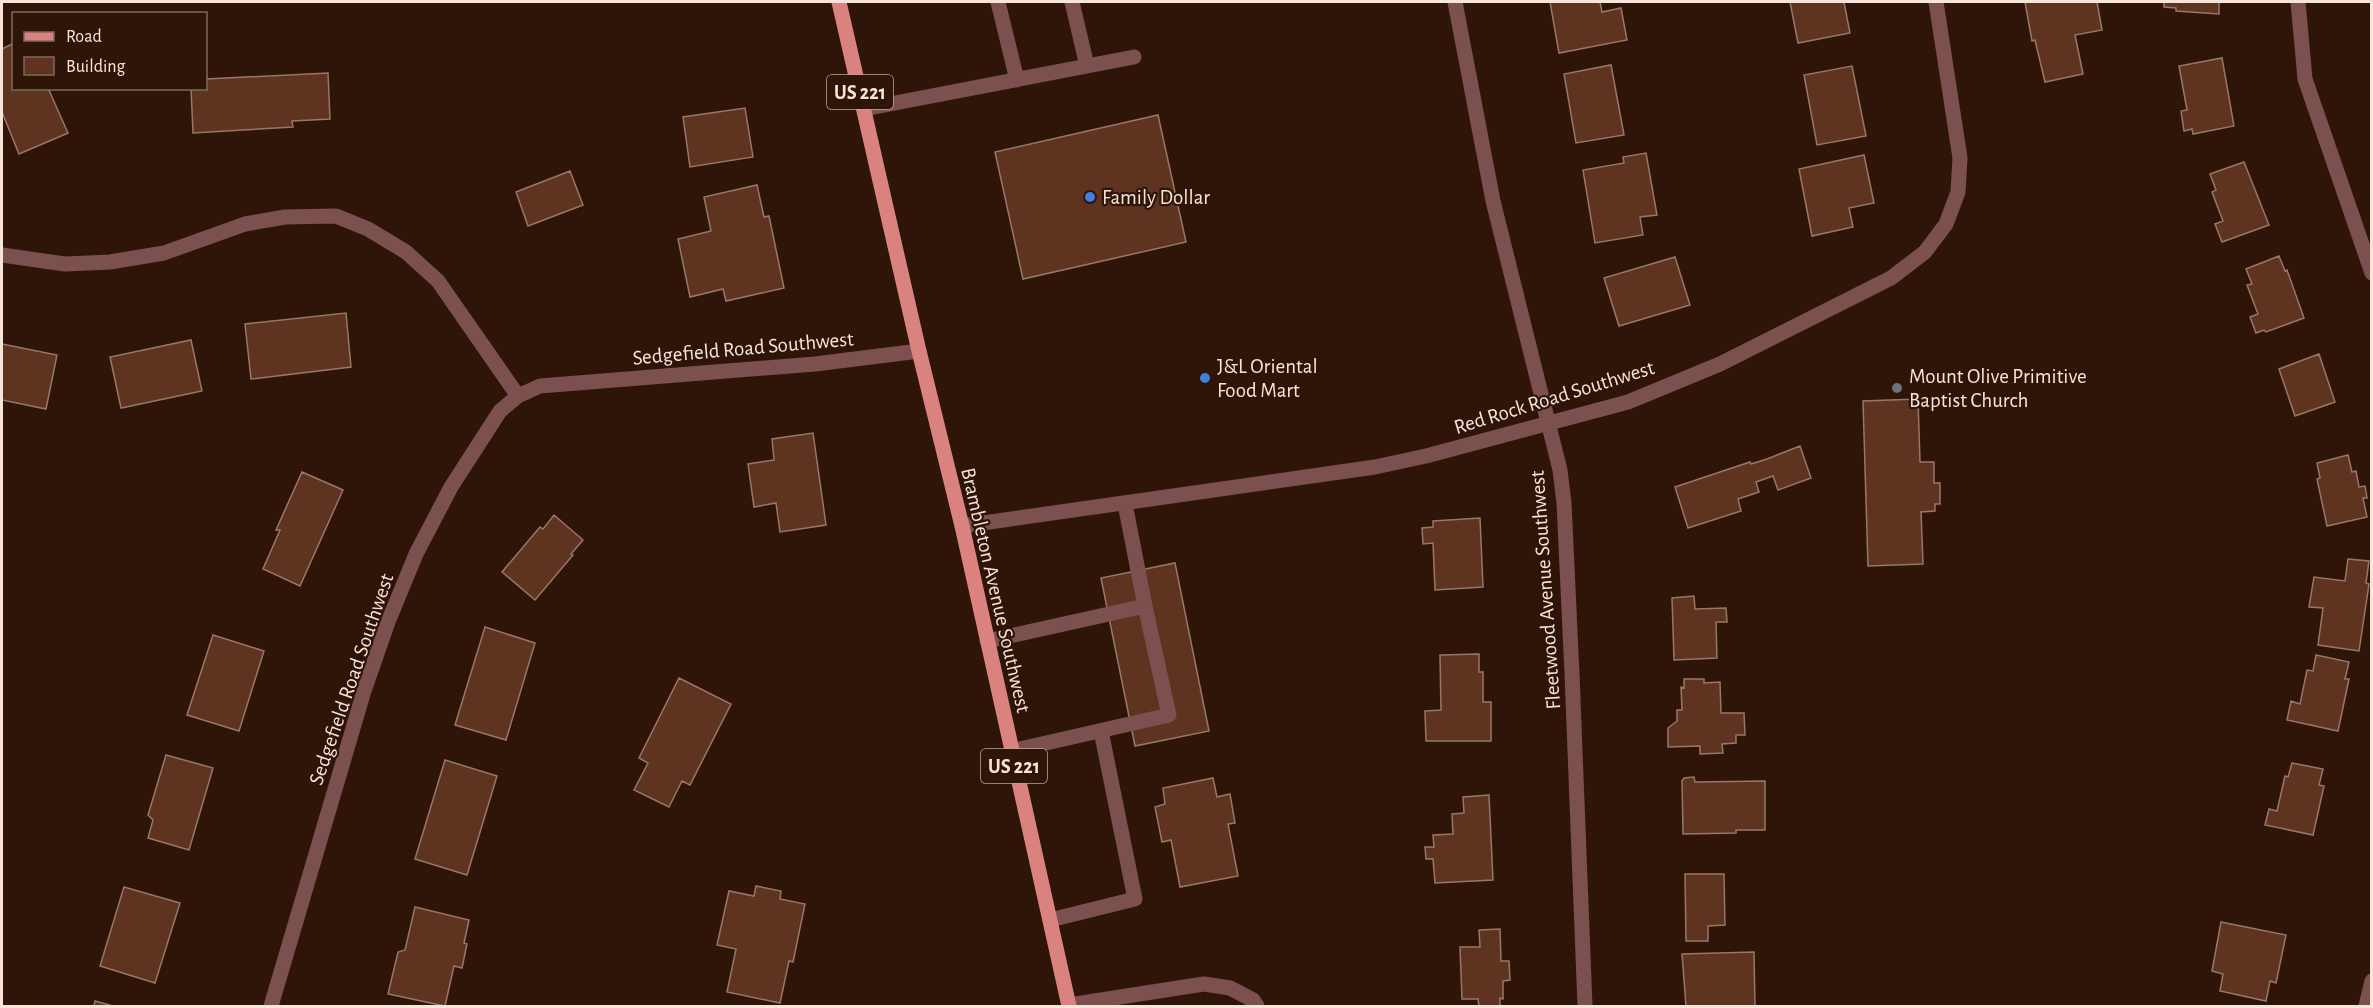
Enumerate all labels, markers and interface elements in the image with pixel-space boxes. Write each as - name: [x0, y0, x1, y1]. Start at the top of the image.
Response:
- legend: [12, 12, 207, 90]
- text: Road: [66, 28, 102, 46]
- text: Building: [66, 58, 126, 76]
- road number: US 221: [827, 75, 893, 109]
- place label: Family Dollar: [1102, 187, 1210, 208]
- marker: Family Dollar: [1083, 190, 1097, 204]
- street label: Sedgefield Road Southwest: [632, 328, 855, 369]
- place label: J&L Oriental Food Mart: [1217, 356, 1318, 401]
- street label: Red Rock Road Southwest: [1452, 357, 1657, 438]
- place label: Mount Olive Primitive Baptist Church: [1909, 366, 2087, 411]
- marker: J&L Oriental Food Mart: [1198, 371, 1212, 385]
- marker: Mount Olive Primitive Baptist Church: [1890, 381, 1904, 395]
- street label: Brambleton Avenue Southwest: [957, 466, 1034, 715]
- street label: Fleetwood Avenue Southwest: [1527, 469, 1564, 710]
- street label: Sedgefield Road Southwest: [305, 571, 398, 787]
- road number: US 221: [981, 749, 1047, 783]

